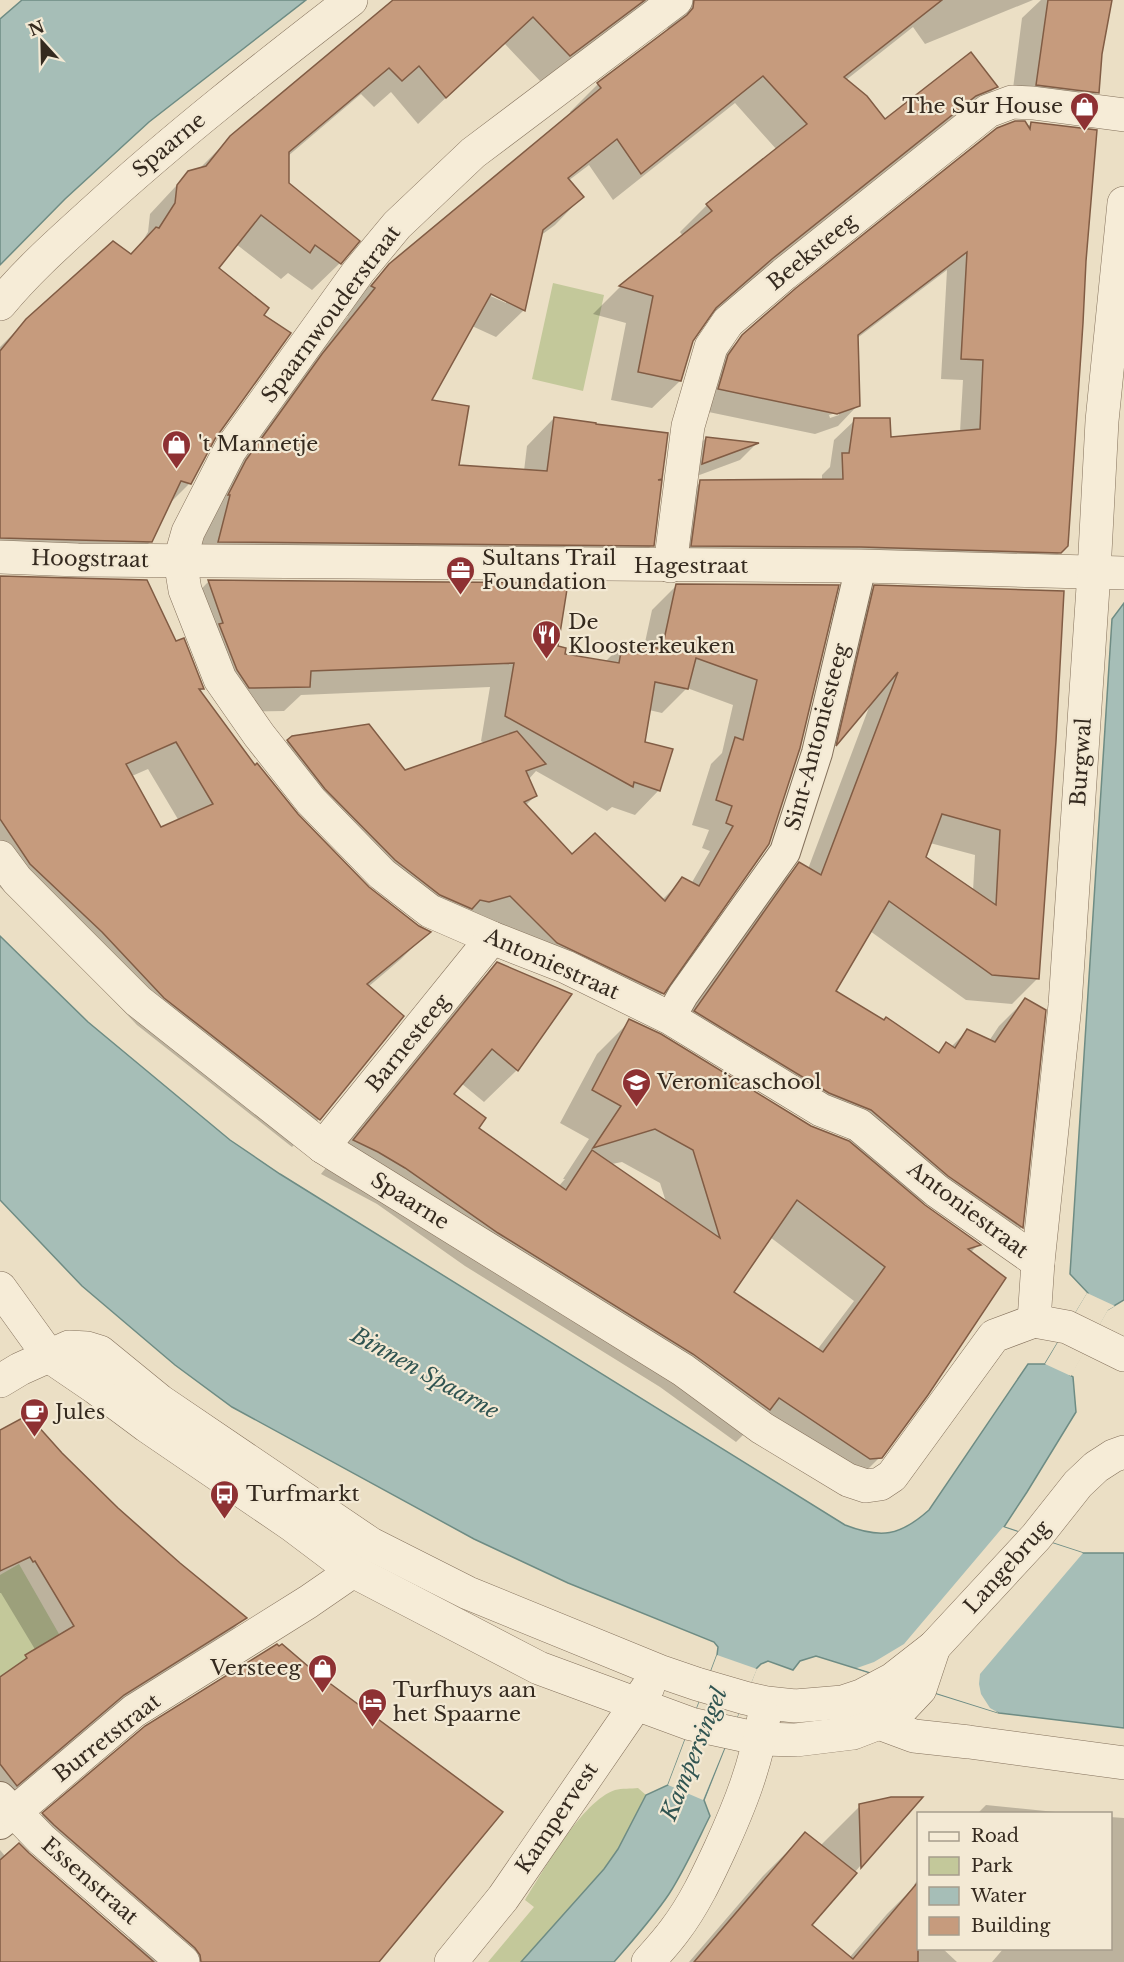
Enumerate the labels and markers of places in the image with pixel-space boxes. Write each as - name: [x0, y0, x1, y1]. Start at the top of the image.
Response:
- shop icon: The Sur House: [1068, 90, 1100, 132]
- place label: The Sur House: [902, 93, 1063, 119]
- shop icon: 't Mannetje: [161, 428, 193, 470]
- place label: 't Mannetje: [198, 431, 318, 457]
- place label: Sultans Trail Foundation: [482, 545, 617, 595]
- office icon: Sultans Trail Foundation: [445, 554, 477, 596]
- place label: De Kloosterkeuken: [568, 609, 735, 659]
- restaurant icon: De Kloosterkeuken: [531, 618, 563, 660]
- school or university icon: Veronicaschool: [620, 1066, 652, 1108]
- place label: Veronicaschool: [656, 1069, 821, 1095]
- cafe icon: Jules: [18, 1396, 50, 1438]
- place label: Jules: [52, 1399, 105, 1425]
- bus stop icon: Turfmarkt: [209, 1478, 241, 1520]
- place label: Turfmarkt: [246, 1481, 360, 1507]
- shop icon: Versteeg: [306, 1652, 338, 1694]
- place label: Versteeg: [209, 1655, 301, 1681]
- place label: Turfhuys aan het Spaarne: [393, 1677, 536, 1727]
- hotel icon: Turfhuys aan het Spaarne: [356, 1686, 388, 1728]

